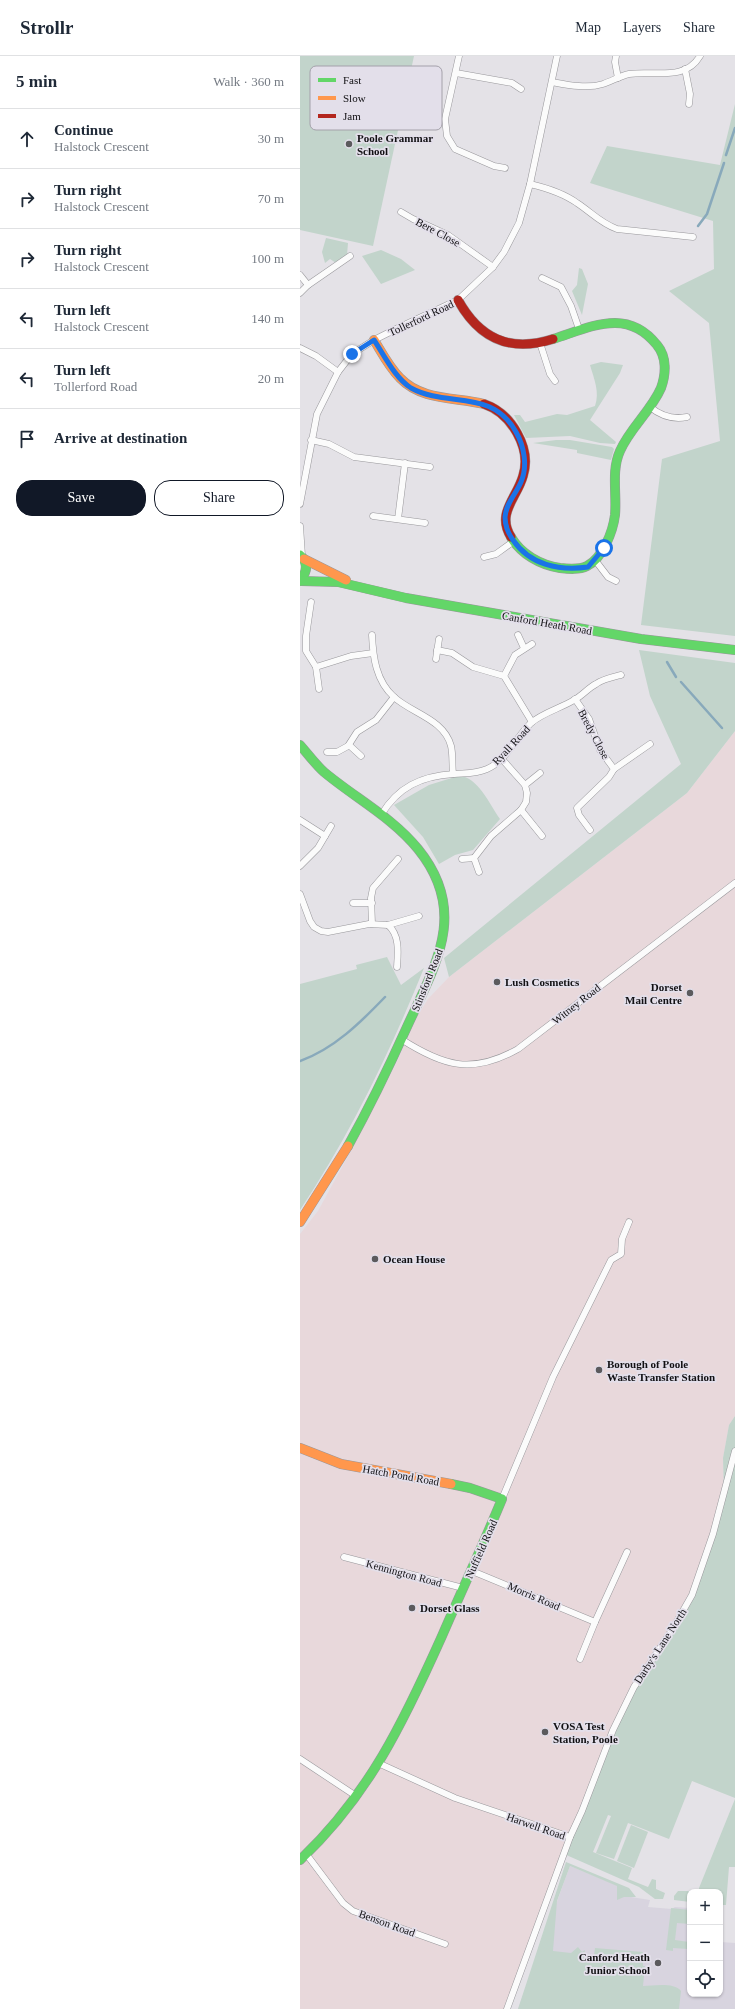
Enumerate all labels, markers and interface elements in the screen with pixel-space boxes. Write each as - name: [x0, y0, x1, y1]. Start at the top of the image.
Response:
- text: Strollr: [20, 17, 73, 38]
- text: Map: [575, 20, 601, 35]
- text: Layers: [623, 20, 661, 35]
- text: Share: [683, 20, 715, 35]
- legend: [310, 66, 442, 130]
- text: 5 min: [16, 72, 57, 91]
- text: Walk · 360 m: [213, 74, 284, 89]
- text: Fast: [343, 74, 361, 86]
- text: Slow: [343, 92, 366, 104]
- text: Jam: [343, 110, 361, 122]
- text: Continue: [54, 122, 113, 138]
- icon: ahead: [16, 128, 38, 150]
- text: 30 m: [258, 131, 284, 146]
- place label: Poole Grammar School: [357, 132, 433, 157]
- text: Halstock Crescent: [54, 139, 149, 154]
- marker: Poole Grammar School: [344, 139, 354, 149]
- text: Turn right: [54, 182, 121, 198]
- icon: right: [16, 188, 38, 210]
- text: 70 m: [258, 191, 284, 206]
- text: Halstock Crescent: [54, 199, 149, 214]
- street label: Bere Close: [414, 215, 462, 249]
- text: Turn right: [54, 242, 121, 258]
- icon: right: [16, 248, 38, 270]
- text: 100 m: [251, 251, 284, 266]
- text: Halstock Crescent: [54, 259, 149, 274]
- street label: Tollerford Road: [387, 297, 456, 338]
- text: Turn left: [54, 302, 111, 318]
- icon: left: [16, 308, 38, 330]
- text: 140 m: [251, 311, 284, 326]
- text: Halstock Crescent: [54, 319, 149, 334]
- route end: [343, 345, 361, 363]
- text: Turn left: [54, 362, 111, 378]
- icon: left: [16, 368, 38, 390]
- text: 20 m: [258, 371, 284, 386]
- text: Tollerford Road: [54, 379, 137, 394]
- icon: arrive: [16, 428, 38, 450]
- text: Arrive at destination: [54, 430, 187, 446]
- button: Save: [16, 480, 146, 516]
- button: Share: [154, 480, 284, 516]
- route start: [595, 539, 613, 557]
- street label: Canford Heath Road: [501, 609, 593, 637]
- street label: Bredy Close: [576, 707, 612, 761]
- street label: Ryall Road: [490, 722, 533, 767]
- street label: Stinsford Road: [409, 947, 445, 1013]
- place label: Lush Cosmetics: [505, 976, 580, 988]
- marker: Lush Cosmetics: [492, 977, 502, 987]
- street label: Witney Road: [549, 981, 603, 1027]
- place label: Dorset Mail Centre: [625, 981, 682, 1006]
- marker: Dorset Mail Centre: [685, 988, 695, 998]
- place label: Ocean House: [383, 1253, 445, 1265]
- marker: Ocean House: [370, 1254, 380, 1264]
- place label: Borough of Poole Waste Transfer Station: [607, 1358, 715, 1383]
- marker: Borough of Poole Waste Transfer Station: [594, 1365, 604, 1375]
- street label: Hatch Pond Road: [362, 1462, 441, 1488]
- street label: Nuffield Road: [463, 1517, 500, 1580]
- street label: Kennington Road: [365, 1557, 444, 1589]
- street label: Morris Road: [506, 1580, 563, 1613]
- place label: Dorset Glass: [420, 1602, 480, 1614]
- marker: Dorset Glass: [407, 1603, 417, 1613]
- street label: Darby's Lane North: [631, 1606, 689, 1686]
- place label: VOSA Test Station, Poole: [553, 1720, 618, 1745]
- marker: VOSA Test Station, Poole: [540, 1727, 550, 1737]
- street label: Harwell Road: [505, 1810, 567, 1842]
- map controls: [687, 1889, 723, 1997]
- button: +: [687, 1889, 723, 1925]
- street label: Benson Road: [357, 1907, 417, 1939]
- button: −: [687, 1925, 723, 1961]
- place label: Canford Heath Junior School: [579, 1951, 650, 1976]
- marker: Canford Heath Junior School: [653, 1958, 663, 1968]
- button: locate: [687, 1961, 723, 1997]

